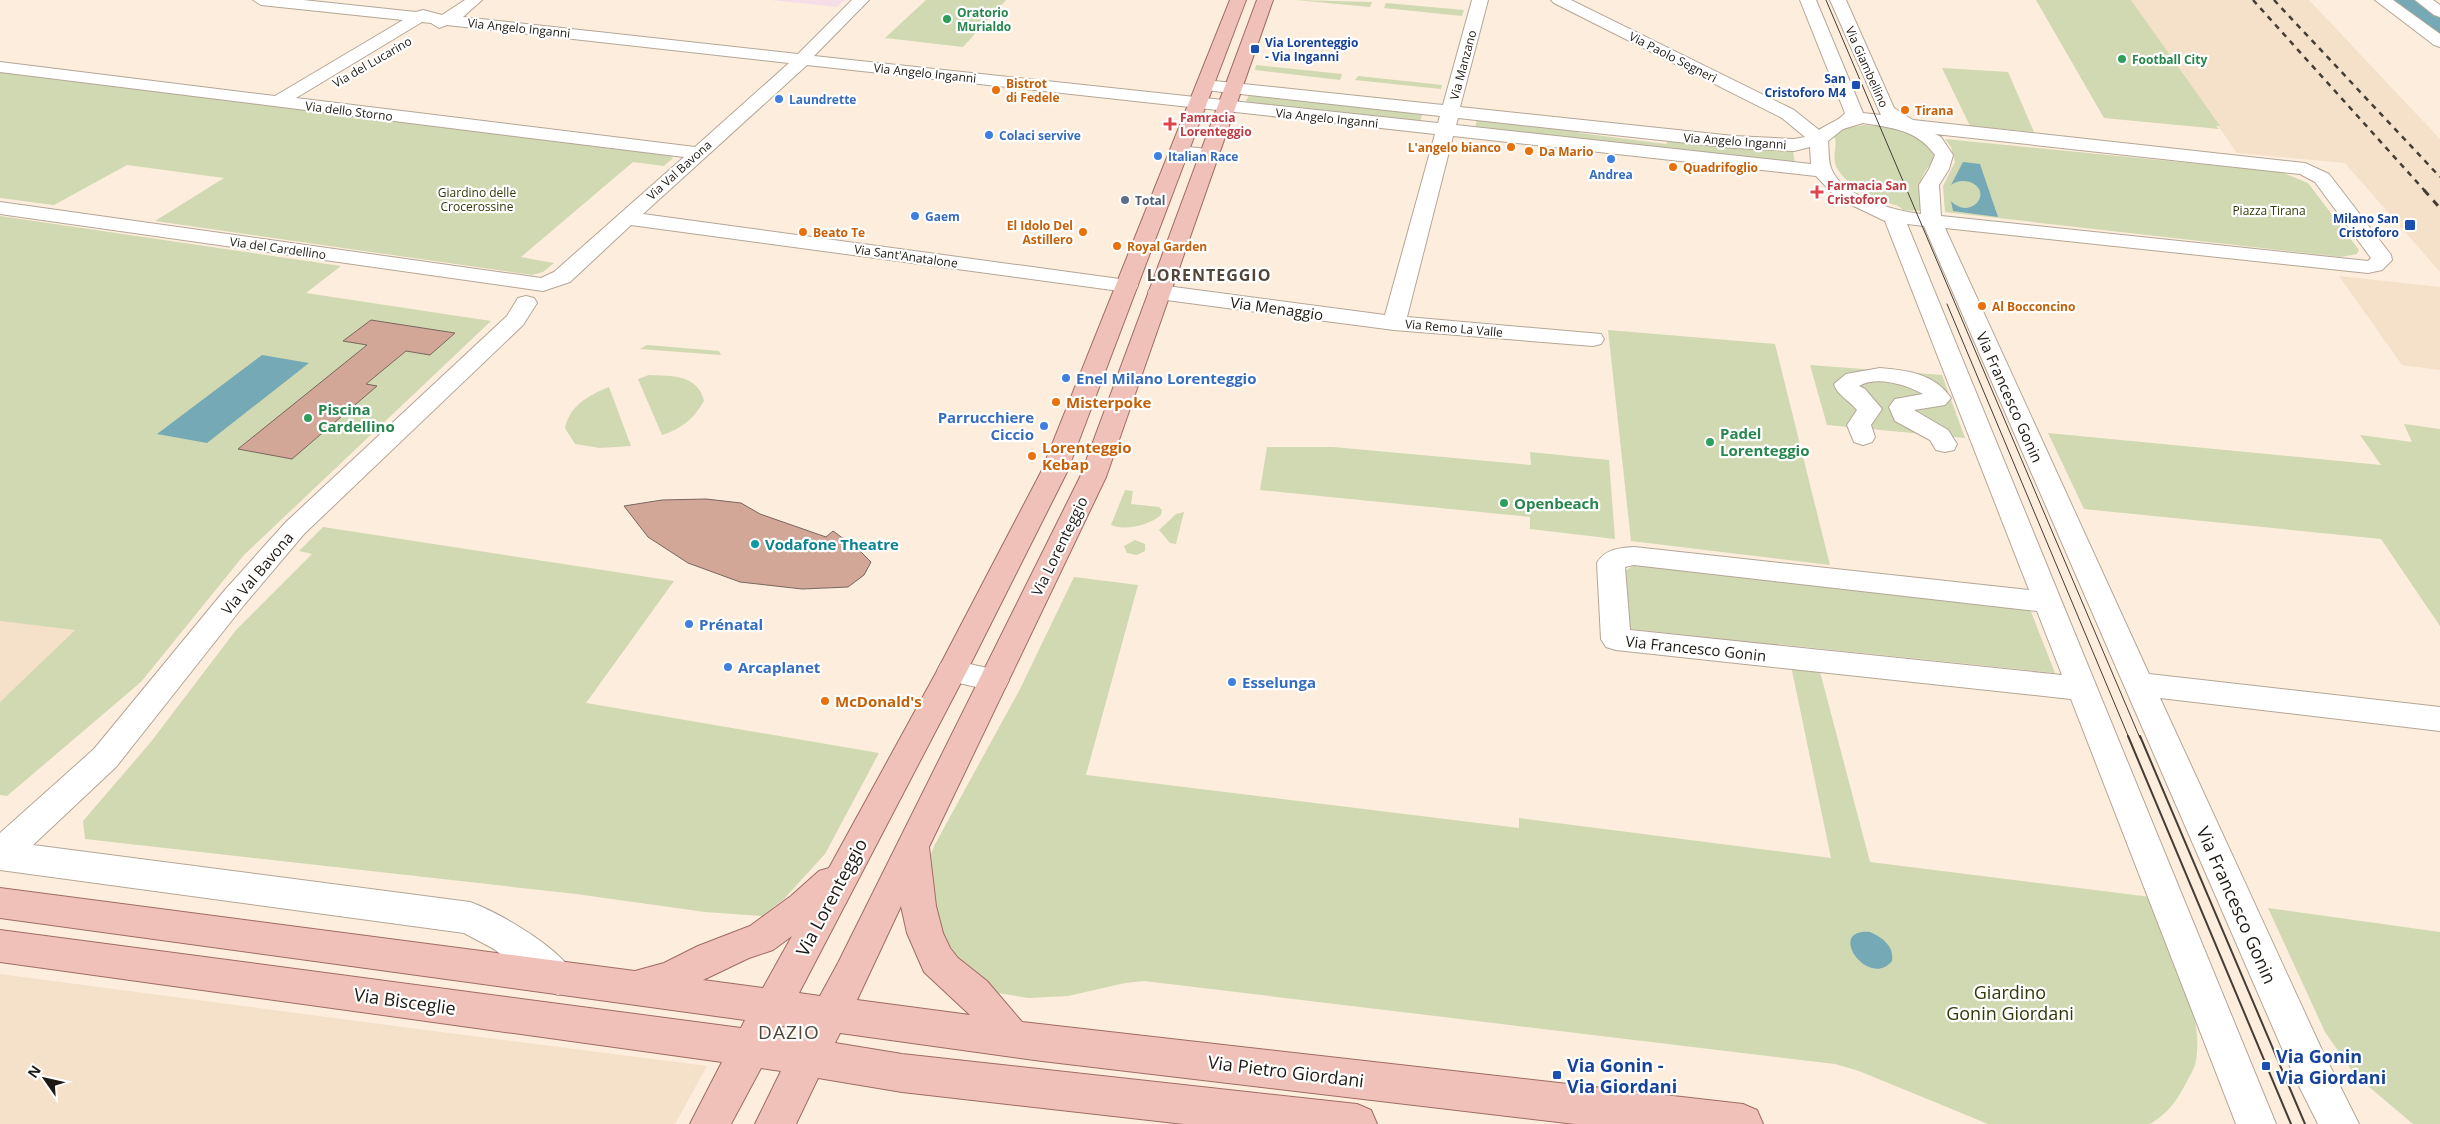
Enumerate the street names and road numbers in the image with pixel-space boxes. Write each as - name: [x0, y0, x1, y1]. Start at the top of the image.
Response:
- street label: Via Angelo Inganni: [467, 14, 571, 42]
- street label: Via Giambellino: [1841, 24, 1893, 110]
- street label: Via Manzano: [1446, 28, 1480, 102]
- street label: Via Paolo Segneri: [1626, 28, 1720, 86]
- street label: Via del Lucarino: [329, 32, 415, 92]
- street label: Via Angelo Inganni: [873, 59, 977, 87]
- street label: Via dello Storno: [304, 97, 394, 125]
- street label: Via Angelo Inganni: [1275, 104, 1379, 132]
- street label: Via Angelo Inganni: [1683, 129, 1787, 153]
- street label: Via Val Bavona: [643, 136, 715, 204]
- street label: Via del Cardellino: [229, 233, 327, 263]
- street label: Via Sant'Anatalone: [853, 240, 959, 272]
- street label: Via Menaggio: [1229, 292, 1325, 324]
- street label: Via Remo La Valle: [1404, 315, 1504, 341]
- street label: Via Francesco Gonin: [1972, 328, 2048, 466]
- street label: Via Lorenteggio: [1026, 493, 1092, 599]
- street label: Via Val Bavona: [217, 528, 297, 618]
- street label: Via Francesco Gonin: [1625, 631, 1767, 665]
- street label: Via Francesco Gonin: [2192, 823, 2282, 987]
- street label: Via Lorenteggio: [790, 834, 872, 960]
- street label: Via Bisceglie: [353, 982, 457, 1020]
- street label: Via Pietro Giordani: [1207, 1050, 1365, 1092]

